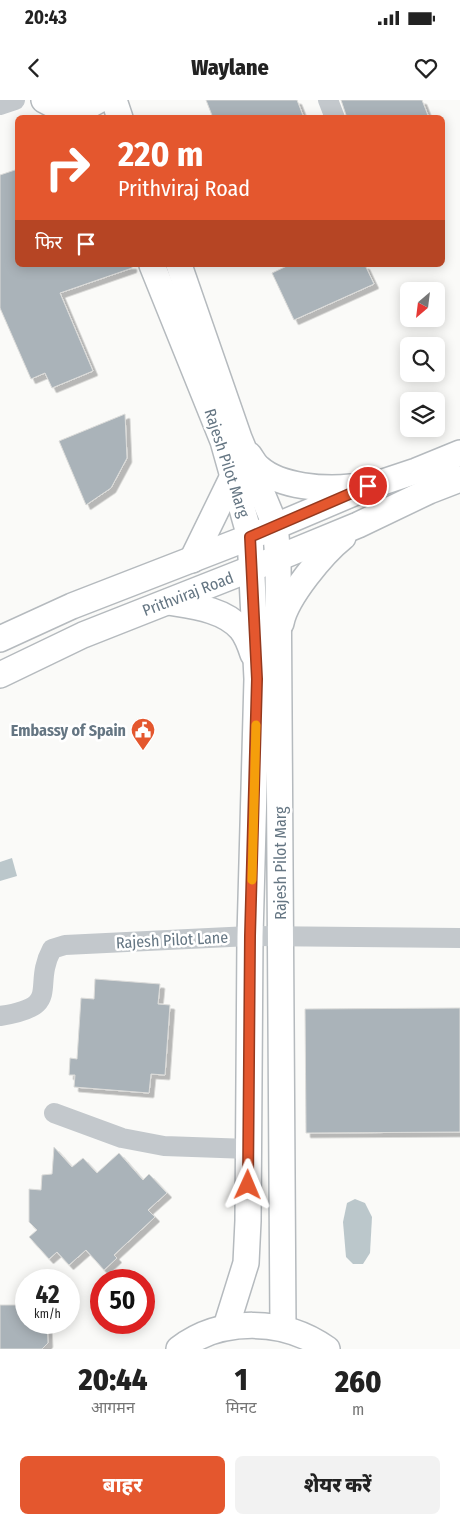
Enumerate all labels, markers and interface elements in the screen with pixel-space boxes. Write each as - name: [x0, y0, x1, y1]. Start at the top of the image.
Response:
- text: 20:43: [25, 6, 67, 29]
- icon: back: [20, 54, 48, 82]
- text: Waylane: [191, 54, 269, 81]
- icon: heart: [412, 54, 440, 82]
- text: 220 m: [118, 133, 204, 175]
- icon: right: [35, 135, 100, 200]
- text: Prithviraj Road: [118, 175, 250, 202]
- icon: arrive: [72, 230, 100, 258]
- text: फिर: [35, 231, 62, 254]
- north arrow: [400, 282, 445, 328]
- map controls: [400, 282, 445, 437]
- button: search: [400, 337, 445, 382]
- button: layers: [400, 392, 445, 437]
- street label: Rajesh Pilot Marg: [200, 406, 254, 520]
- pin: [347, 465, 389, 507]
- icon: arrive: [354, 472, 382, 500]
- street label: Prithviraj Road: [140, 568, 236, 620]
- public building icon: Embassy of Spain: [130, 717, 156, 751]
- place label: Embassy of Spain: [11, 721, 126, 740]
- street label: Rajesh Pilot Marg: [271, 806, 290, 920]
- street label: Rajesh Pilot Lane: [115, 928, 229, 952]
- position arrow: [221, 1158, 273, 1210]
- speed limit sign: 50: [90, 1269, 155, 1334]
- text: 42: [35, 1280, 60, 1310]
- text: km/h: [34, 1307, 61, 1321]
- text: 20:44: [78, 1362, 147, 1398]
- text: 1: [235, 1362, 248, 1398]
- text: 260: [335, 1364, 382, 1400]
- text: आगमन: [91, 1398, 135, 1417]
- text: मिनट: [226, 1398, 256, 1417]
- text: m: [352, 1400, 364, 1419]
- button: बाहर: [20, 1456, 225, 1514]
- button: शेयर करें: [235, 1456, 440, 1514]

